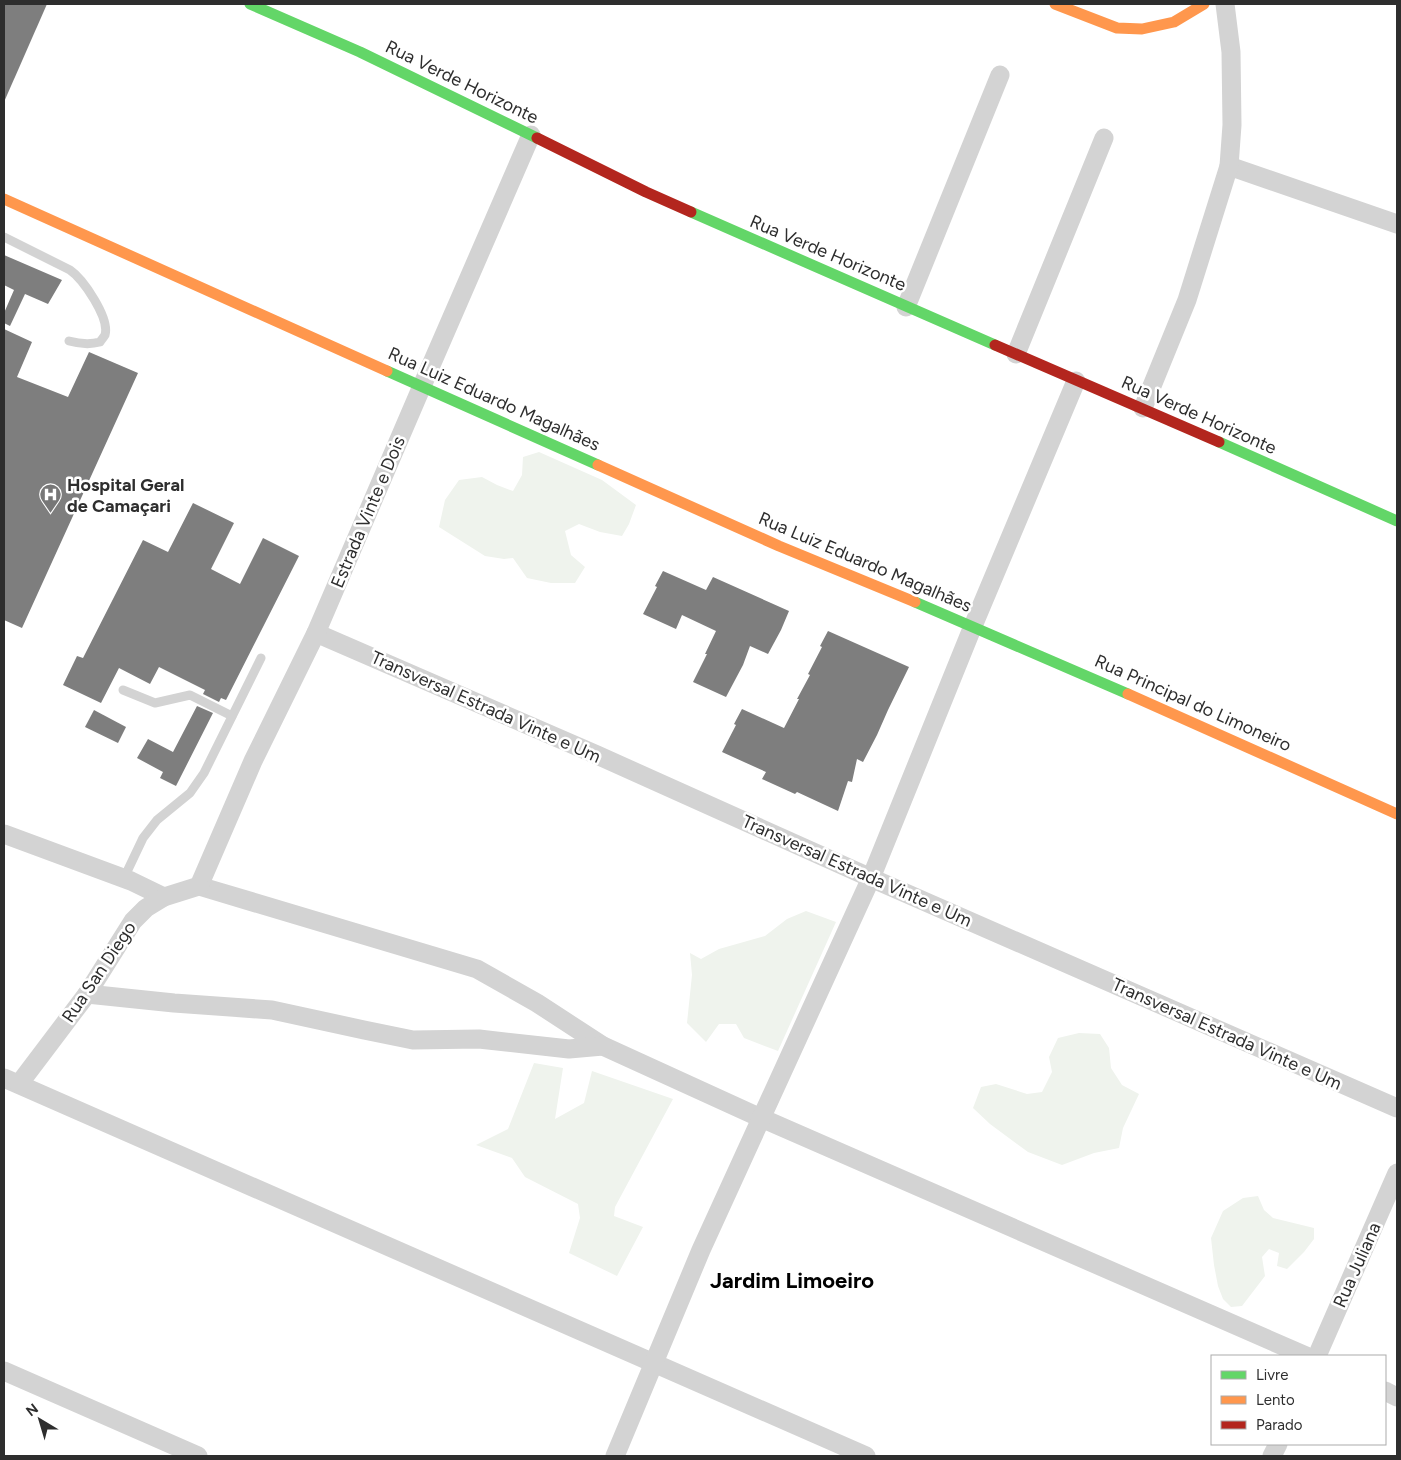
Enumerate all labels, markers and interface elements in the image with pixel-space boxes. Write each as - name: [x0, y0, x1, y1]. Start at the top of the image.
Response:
- street label: Rua Verde Horizonte: [382, 35, 542, 129]
- street label: Rua Verde Horizonte: [747, 210, 910, 296]
- street label: Rua Luiz Eduardo Magalhães: [385, 342, 603, 456]
- street label: Rua Verde Horizonte: [1118, 371, 1280, 459]
- street label: Estrada Vinte e Dois: [326, 433, 410, 591]
- place label: Hospital Geral de Camaçari: [67, 474, 184, 517]
- hospital icon: Hospital Geral de Camaçari: [39, 483, 63, 514]
- street label: Rua Luiz Eduardo Magalhães: [755, 507, 975, 617]
- street label: Transversal Estrada Vinte e Um: [368, 646, 604, 768]
- street label: Rua Principal do Limoneiro: [1091, 650, 1295, 756]
- street label: Transversal Estrada Vinte e Um: [739, 810, 975, 932]
- street label: Rua San Diego: [57, 917, 141, 1027]
- street label: Transversal Estrada Vinte e Um: [1109, 973, 1345, 1095]
- street label: Rua Juliana: [1328, 1219, 1386, 1311]
- district label: Jardim Limoeiro: [710, 1267, 874, 1294]
- legend: [1211, 1355, 1386, 1445]
- text: Livre: [1256, 1366, 1288, 1384]
- text: Lento: [1256, 1391, 1295, 1409]
- north arrow: [15, 1395, 65, 1445]
- text: N: [23, 1400, 42, 1420]
- text: Parado: [1256, 1416, 1303, 1434]

